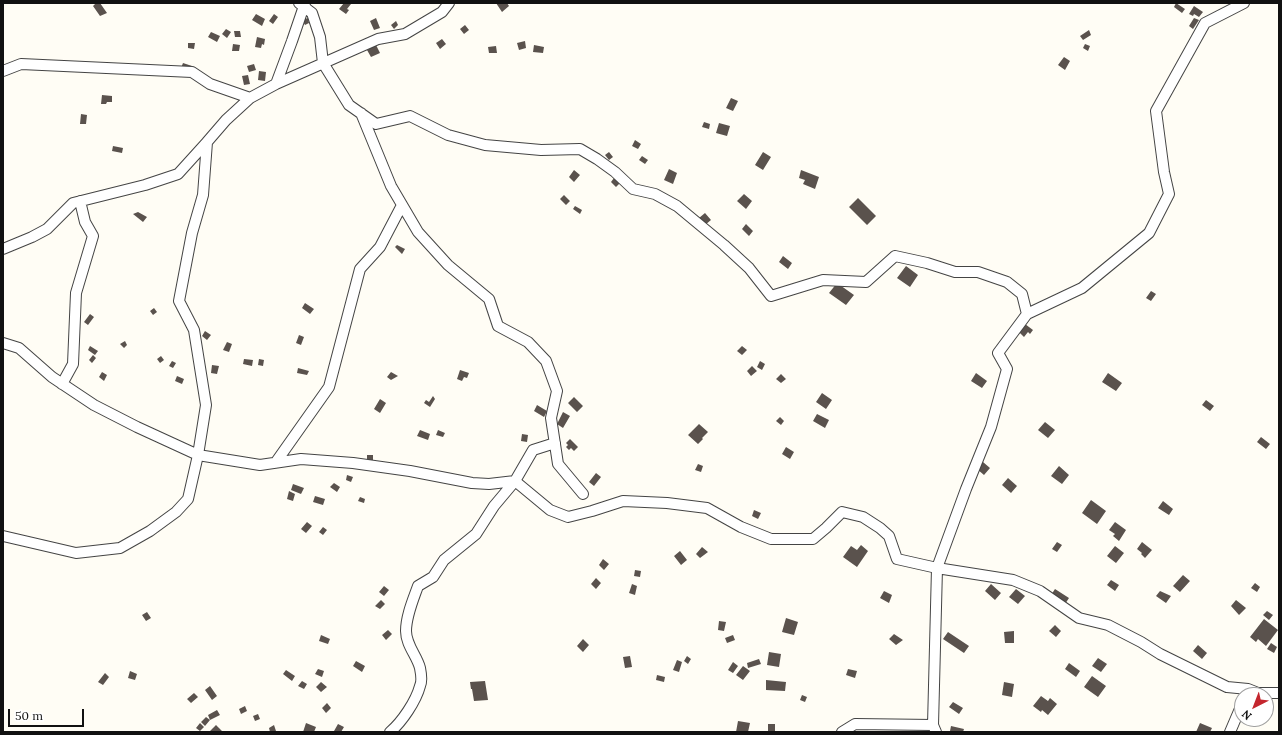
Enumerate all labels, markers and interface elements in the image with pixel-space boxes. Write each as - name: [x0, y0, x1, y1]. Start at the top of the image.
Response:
- north arrow: [1234, 687, 1274, 727]
- scale bar: [10, 701, 86, 727]
- text: N: [1239, 707, 1254, 723]
- text: 50 m: [15, 708, 43, 723]

